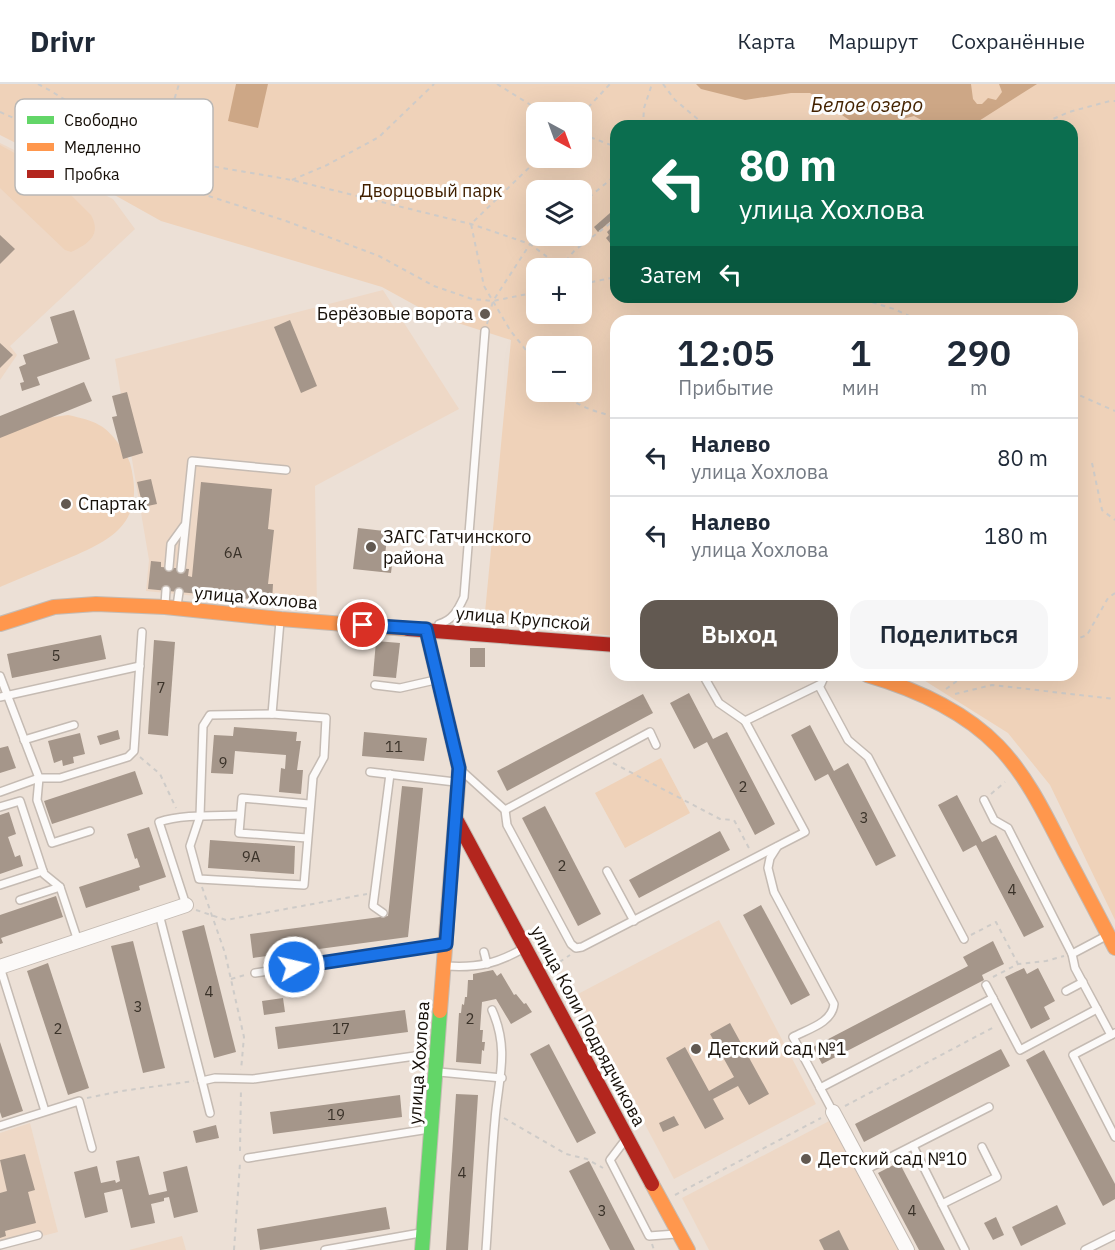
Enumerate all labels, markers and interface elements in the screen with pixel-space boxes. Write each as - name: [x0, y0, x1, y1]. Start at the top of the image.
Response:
- text: Drivr: [30, 23, 95, 60]
- text: Карта: [737, 27, 795, 55]
- text: Маршрут: [828, 27, 918, 55]
- text: Сохранённые: [951, 27, 1085, 55]
- water label: Белое озеро: [811, 91, 923, 118]
- legend: [15, 99, 213, 195]
- north arrow: [526, 102, 592, 168]
- map controls: [526, 102, 592, 402]
- text: Свободно: [64, 110, 138, 130]
- text: Медленно: [64, 137, 141, 157]
- text: 80 m: [739, 138, 837, 193]
- icon: left: [640, 144, 718, 222]
- text: Пробка: [64, 164, 120, 184]
- park label: Дворцовый парк: [360, 179, 502, 202]
- button: layers: [526, 180, 592, 246]
- text: улица Хохлова: [739, 191, 925, 226]
- button: +: [526, 258, 592, 324]
- icon: left: [714, 258, 747, 291]
- text: Затем: [640, 260, 702, 289]
- place label: Берёзовые ворота: [317, 302, 473, 325]
- marker: Берёзовые ворота: [478, 307, 492, 321]
- text: 12:05: [677, 329, 775, 376]
- text: 1: [850, 329, 871, 376]
- text: 290: [946, 329, 1011, 376]
- button: −: [526, 336, 592, 402]
- text: Прибытие: [678, 374, 773, 401]
- text: мин: [842, 374, 879, 401]
- text: m: [970, 374, 987, 401]
- text: Налево: [691, 429, 770, 458]
- icon: left: [640, 441, 673, 474]
- text: 80 m: [997, 443, 1048, 472]
- text: улица Хохлова: [691, 458, 828, 485]
- place label: Спартак: [78, 492, 147, 515]
- marker: Спартак: [59, 497, 73, 511]
- text: Налево: [691, 507, 770, 536]
- icon: left: [640, 519, 673, 552]
- text: 180 m: [984, 521, 1048, 550]
- place label: ЗАГС Гатчинского района: [383, 525, 531, 569]
- text: улица Хохлова: [691, 536, 828, 563]
- marker: ЗАГС Гатчинского района: [364, 540, 378, 554]
- house number: 6А: [224, 543, 243, 562]
- street label: улица Хохлова: [193, 581, 319, 614]
- pin: [337, 599, 388, 650]
- button: Выход: [640, 600, 838, 669]
- button: Поделиться: [850, 600, 1048, 669]
- street label: улица Крупской: [455, 601, 591, 636]
- icon: arrive: [346, 608, 379, 641]
- house number: 5: [51, 646, 61, 665]
- house number: 7: [156, 678, 166, 697]
- house number: 11: [385, 737, 403, 756]
- house number: 9: [218, 753, 228, 772]
- house number: 2: [738, 777, 748, 796]
- house number: 3: [859, 808, 869, 827]
- house number: 9А: [242, 847, 261, 866]
- house number: 2: [557, 856, 567, 875]
- house number: 4: [1007, 880, 1017, 899]
- street label: улица Коли Подрядчикова: [526, 922, 651, 1130]
- position arrow: [262, 935, 326, 999]
- house number: 4: [204, 982, 214, 1001]
- house number: 3: [133, 997, 143, 1016]
- street label: улица Хохлова: [403, 1000, 434, 1125]
- house number: 2: [465, 1009, 475, 1028]
- house number: 2: [53, 1019, 63, 1038]
- house number: 17: [332, 1019, 350, 1038]
- place label: Детский сад №1: [708, 1037, 847, 1060]
- marker: Детский сад №1: [689, 1042, 703, 1056]
- house number: 19: [327, 1105, 345, 1124]
- place label: Детский сад №10: [818, 1147, 967, 1170]
- marker: Детский сад №10: [799, 1152, 813, 1166]
- house number: 4: [457, 1163, 467, 1182]
- house number: 3: [597, 1201, 607, 1220]
- house number: 4: [907, 1201, 917, 1220]

